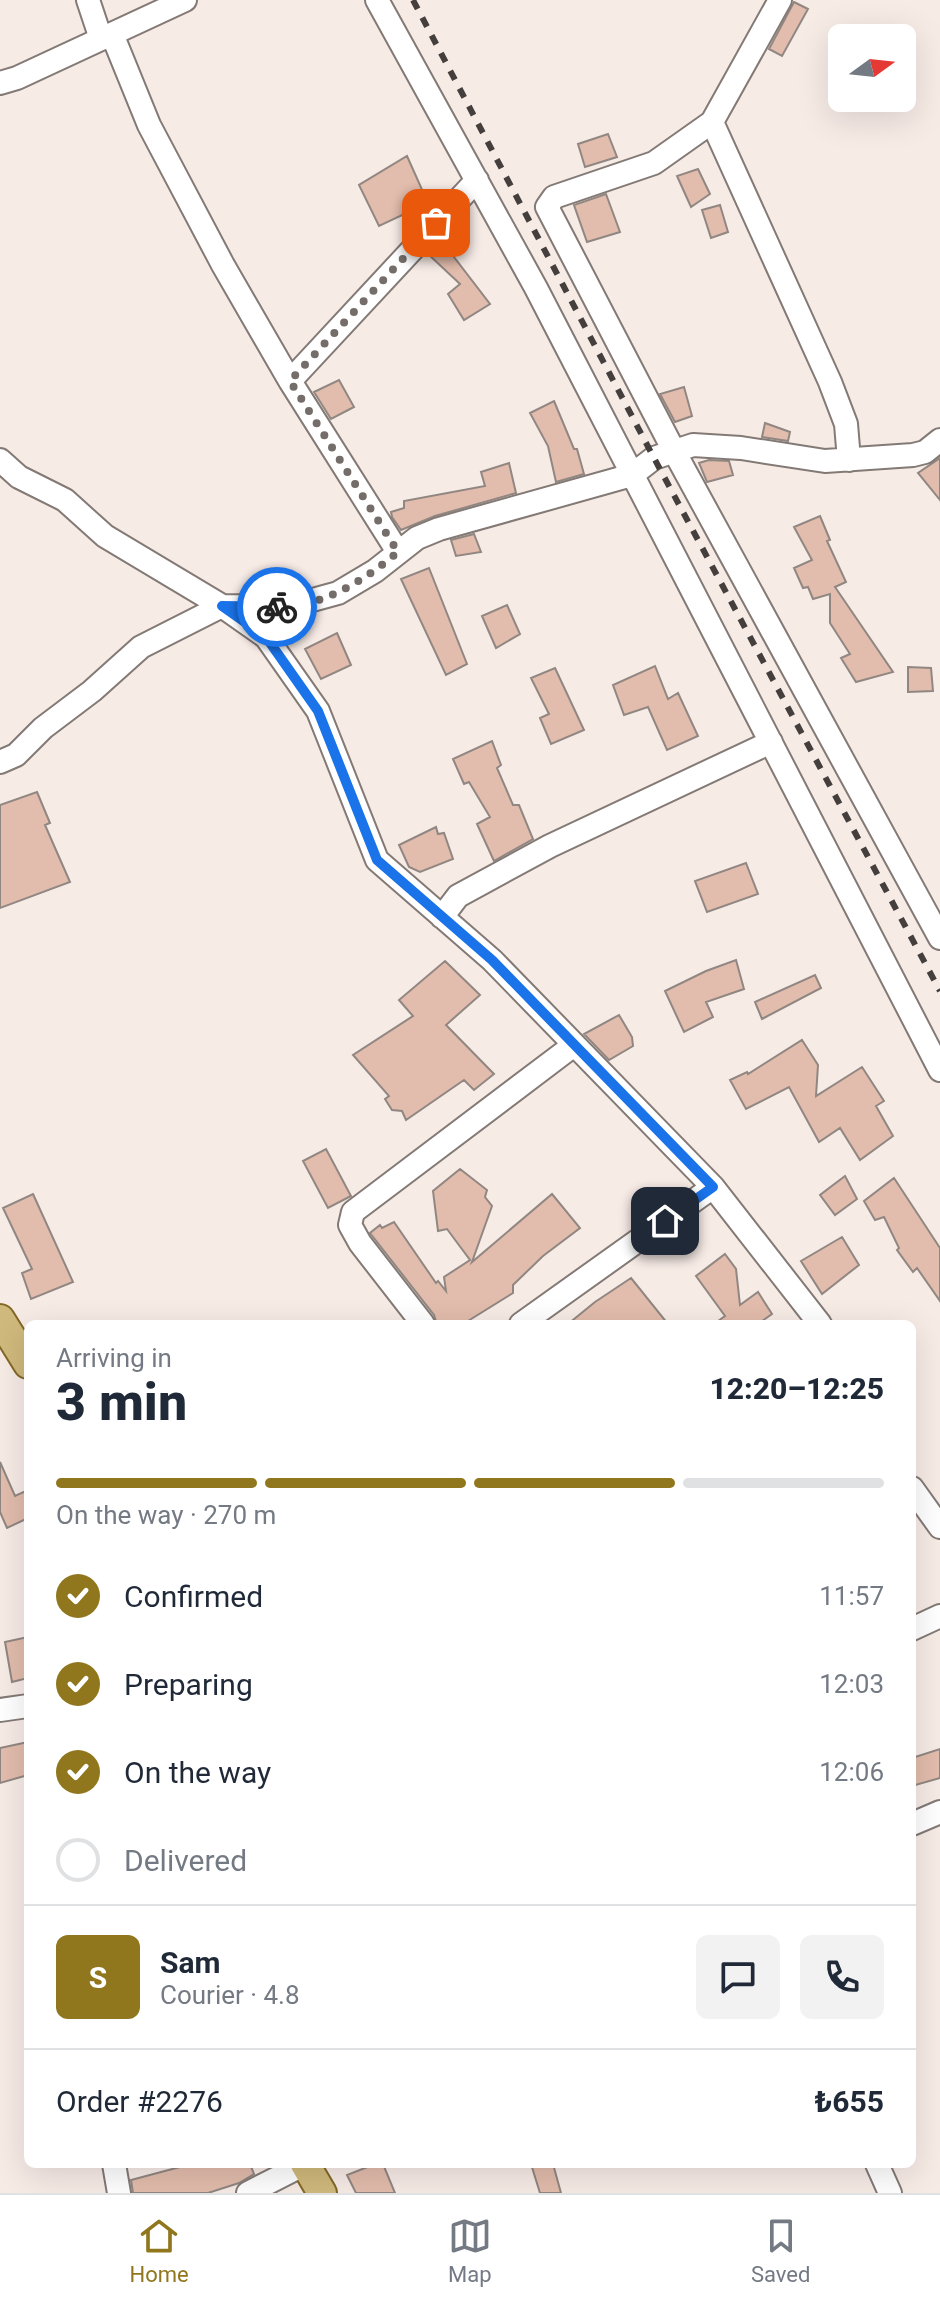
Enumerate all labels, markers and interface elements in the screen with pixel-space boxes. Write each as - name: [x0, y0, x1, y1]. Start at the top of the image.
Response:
- north arrow: [828, 24, 916, 112]
- map controls: [828, 24, 916, 112]
- pin: [402, 189, 470, 257]
- icon: bag: [414, 201, 458, 245]
- courier: [237, 567, 317, 647]
- icon: bike: [255, 585, 299, 629]
- pin: [631, 1187, 699, 1255]
- icon: home: [643, 1199, 687, 1243]
- text: Arriving in: [56, 1343, 172, 1373]
- text: 12:20–12:25: [709, 1371, 884, 1406]
- text: 3 min: [56, 1372, 187, 1433]
- text: On the way · 270 m: [56, 1500, 276, 1530]
- icon: check: [56, 1574, 100, 1618]
- text: Confirmed: [124, 1579, 263, 1614]
- text: 11:57: [819, 1581, 884, 1611]
- icon: check: [56, 1662, 100, 1706]
- text: Preparing: [124, 1667, 253, 1702]
- text: 12:03: [819, 1669, 884, 1699]
- icon: check: [56, 1750, 100, 1794]
- text: On the way: [124, 1755, 271, 1790]
- text: 12:06: [819, 1757, 884, 1787]
- text: Delivered: [124, 1843, 247, 1878]
- button: chat: [696, 1935, 780, 2019]
- button: phone: [800, 1935, 884, 2019]
- text: Sam: [160, 1945, 221, 1980]
- text: S: [89, 1960, 107, 1995]
- text: Courier · 4.8: [160, 1980, 300, 2010]
- text: Order #2276: [56, 2084, 223, 2119]
- text: ₺655: [815, 2084, 884, 2119]
- tab: Home: [130, 2214, 189, 2287]
- tab: Map: [448, 2214, 492, 2287]
- tab: Saved: [751, 2214, 810, 2287]

